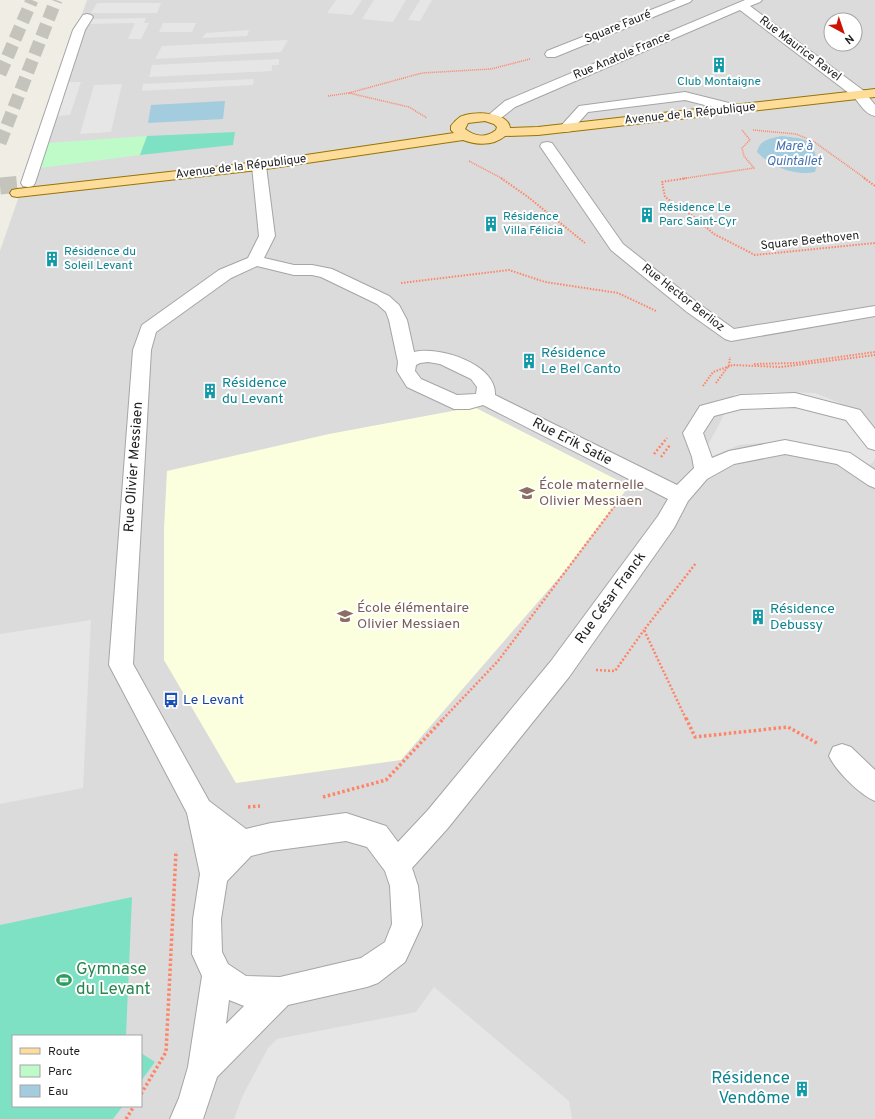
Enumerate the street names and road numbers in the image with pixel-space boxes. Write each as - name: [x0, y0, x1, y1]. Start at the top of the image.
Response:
- street label: Square Fauré: [582, 6, 654, 48]
- street label: Rue Maurice Ravel: [756, 13, 844, 85]
- street label: Rue Anatole France: [571, 28, 673, 84]
- street label: Avenue de la République: [624, 99, 756, 129]
- street label: Avenue de la République: [175, 151, 307, 183]
- street label: Square Beethoven: [760, 228, 860, 254]
- street label: Rue Hector Berlioz: [638, 261, 728, 335]
- street label: Rue Olivier Messiaen: [121, 401, 147, 533]
- street label: Rue Erik Satie: [529, 415, 615, 469]
- street label: Rue César Franck: [572, 549, 650, 647]

